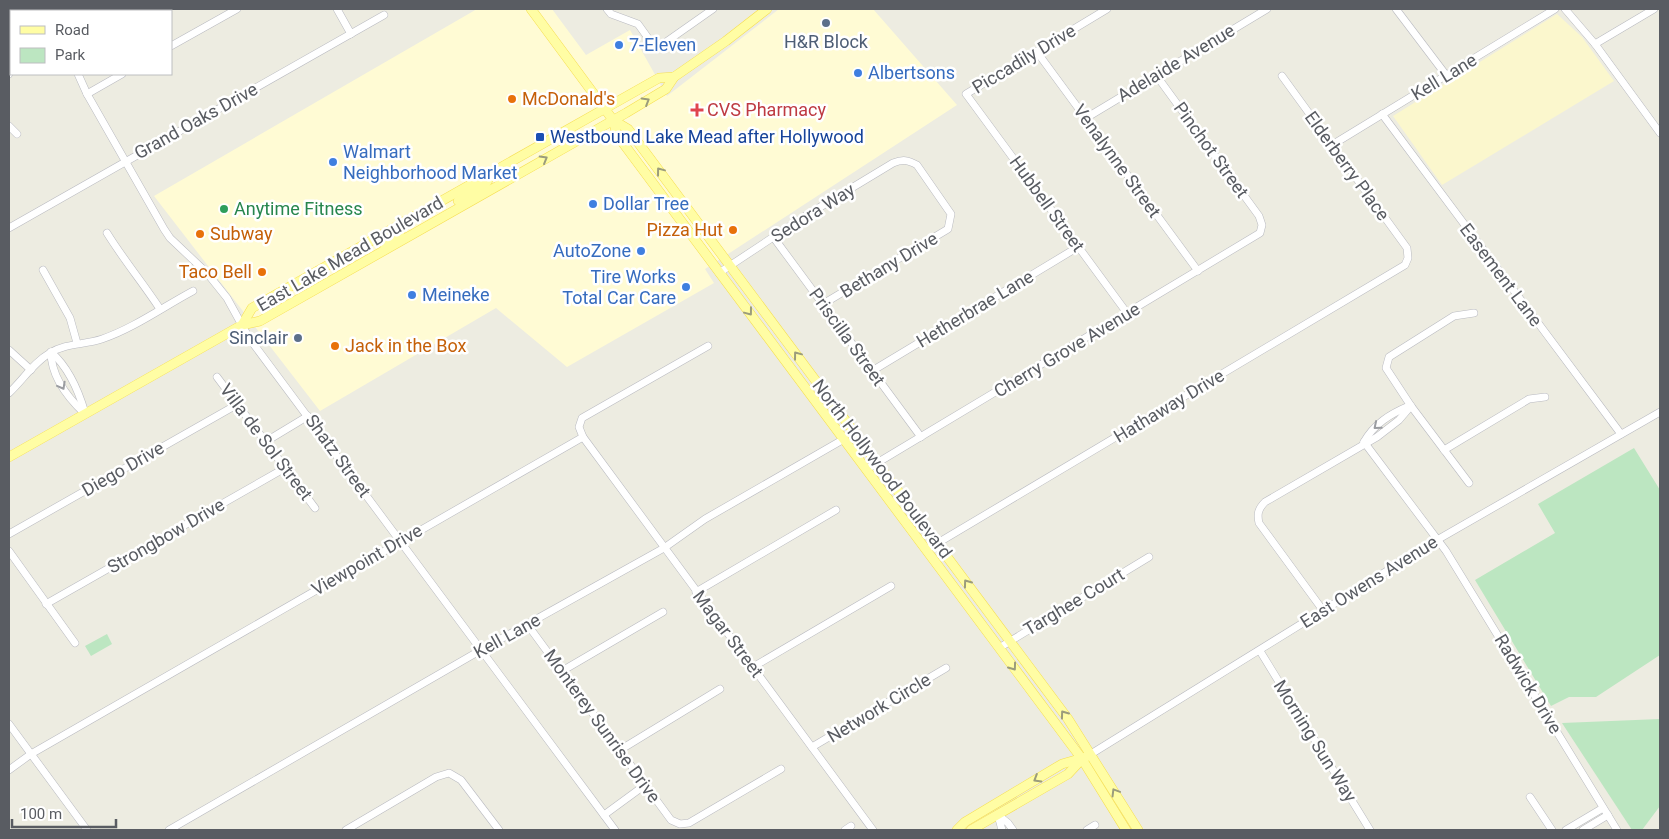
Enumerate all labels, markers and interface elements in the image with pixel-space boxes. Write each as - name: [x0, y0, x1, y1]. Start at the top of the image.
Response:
- legend: [10, 10, 172, 75]
- marker: H&R Block: [820, 17, 832, 29]
- street label: Adelaide Avenue: [1113, 19, 1238, 106]
- street label: Piccadily Drive: [968, 20, 1079, 98]
- text: Road: [55, 21, 89, 39]
- place label: H&R Block: [784, 31, 869, 52]
- place label: 7-Eleven: [629, 34, 696, 55]
- marker: 7-Eleven: [613, 39, 625, 51]
- text: Park: [55, 46, 86, 64]
- street label: Kell Lane: [1407, 49, 1480, 104]
- place label: Albertsons: [868, 62, 955, 83]
- marker: Albertsons: [852, 67, 864, 79]
- street label: Grand Oaks Drive: [130, 78, 261, 163]
- place label: McDonald's: [522, 88, 615, 109]
- marker: McDonald's: [506, 93, 518, 105]
- one-way arrow: [641, 97, 650, 107]
- street label: Pinchot Street: [1170, 98, 1253, 202]
- place label: CVS Pharmacy: [707, 99, 826, 120]
- street label: Venalynne Street: [1069, 100, 1166, 221]
- marker: CVS Pharmacy: [691, 104, 703, 116]
- street label: Elderberry Place: [1301, 107, 1394, 224]
- place label: Westbound Lake Mead after Hollywood: [550, 126, 864, 147]
- marker: Westbound Lake Mead after Hollywood: [534, 131, 546, 143]
- place label: Walmart Neighborhood Market: [343, 141, 517, 183]
- street label: Hubbell Street: [1006, 152, 1089, 256]
- one-way arrow: [539, 155, 548, 165]
- marker: Walmart Neighborhood Market: [327, 156, 339, 168]
- one-way arrow: [657, 168, 665, 177]
- street label: Sedora Way: [767, 178, 859, 247]
- street label: East Lake Mead Boulevard: [253, 192, 447, 316]
- place label: Dollar Tree: [603, 193, 689, 214]
- place label: Anytime Fitness: [234, 198, 363, 219]
- marker: Dollar Tree: [587, 198, 599, 210]
- marker: Anytime Fitness: [218, 203, 230, 215]
- place label: Pizza Hut: [647, 219, 723, 240]
- street label: Easement Lane: [1456, 219, 1547, 330]
- place label: Subway: [210, 223, 273, 244]
- marker: Pizza Hut: [727, 224, 739, 236]
- street label: Bethany Drive: [836, 227, 941, 302]
- marker: Subway: [194, 228, 206, 240]
- place label: AutoZone: [553, 240, 631, 261]
- marker: AutoZone: [635, 245, 647, 257]
- place label: Taco Bell: [179, 261, 252, 282]
- street label: Hetherbrae Lane: [913, 265, 1037, 352]
- marker: Taco Bell: [256, 266, 268, 278]
- place label: Tire Works Total Car Care: [562, 266, 676, 308]
- marker: Tire Works Total Car Care: [680, 281, 692, 293]
- place label: Meineke: [422, 284, 490, 305]
- street label: Priscilla Street: [805, 284, 890, 390]
- marker: Meineke: [406, 289, 418, 301]
- street label: Cherry Grove Avenue: [990, 298, 1143, 401]
- one-way arrow: [743, 306, 751, 315]
- place label: Sinclair: [229, 327, 288, 348]
- marker: Sinclair: [292, 332, 304, 344]
- place label: Jack in the Box: [345, 335, 467, 356]
- marker: Jack in the Box: [329, 340, 341, 352]
- one-way arrow: [794, 351, 803, 361]
- street label: Hathaway Drive: [1110, 364, 1228, 447]
- street label: North Hollywood Boulevard: [808, 375, 957, 562]
- street label: Villa de Sol Street: [216, 379, 317, 504]
- one-way arrow: [56, 380, 66, 389]
- street label: Shatz Street: [301, 410, 376, 501]
- one-way arrow: [1373, 420, 1382, 429]
- street label: Diego Drive: [78, 437, 167, 500]
- street label: Strongbow Drive: [104, 494, 228, 578]
- street label: Viewpoint Drive: [308, 519, 426, 600]
- street label: East Owens Avenue: [1296, 531, 1441, 632]
- street label: Targhee Court: [1020, 563, 1128, 640]
- one-way arrow: [964, 579, 973, 589]
- street label: Magar Street: [689, 586, 768, 681]
- street label: Kell Lane: [470, 609, 544, 662]
- street label: Radwick Drive: [1490, 630, 1566, 737]
- street label: Monterey Sunrise Drive: [540, 645, 665, 806]
- one-way arrow: [1007, 661, 1016, 671]
- street label: Network Circle: [823, 668, 934, 747]
- street label: Morning Sun Way: [1269, 676, 1362, 806]
- one-way arrow: [1061, 710, 1070, 720]
- one-way arrow: [1034, 772, 1043, 782]
- one-way arrow: [1111, 789, 1121, 798]
- scale bar: [12, 796, 116, 828]
- text: 100 m: [20, 805, 62, 823]

